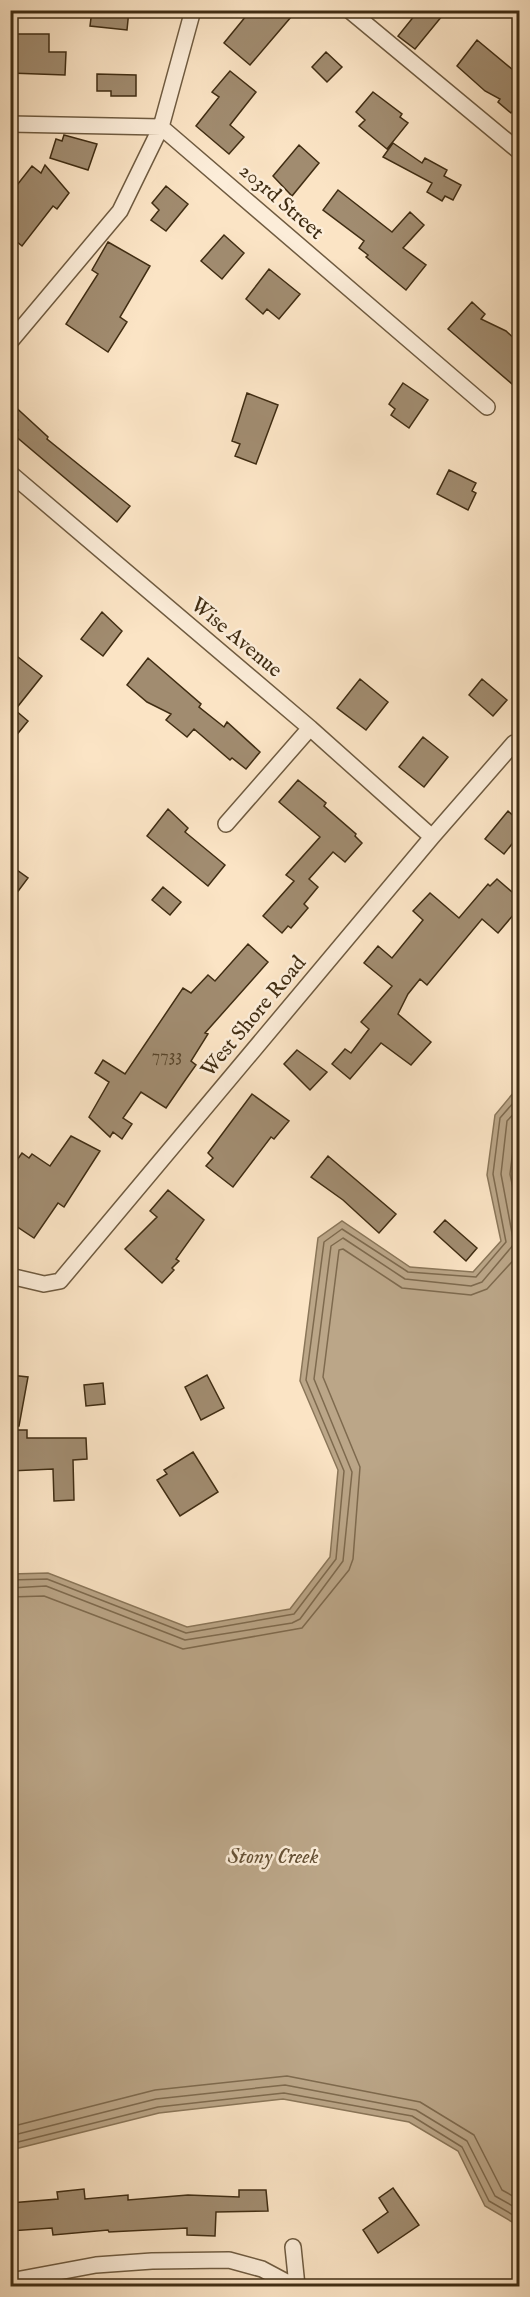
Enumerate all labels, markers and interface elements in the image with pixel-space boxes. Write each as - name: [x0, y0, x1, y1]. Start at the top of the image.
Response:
- street label: 203rd Street: [233, 158, 329, 246]
- street label: Wise Avenue: [185, 592, 288, 684]
- street label: West Shore Road: [195, 950, 313, 1083]
- house number: 7733: [152, 1045, 182, 1068]
- water label: Stony Creek: [227, 1843, 319, 1871]

